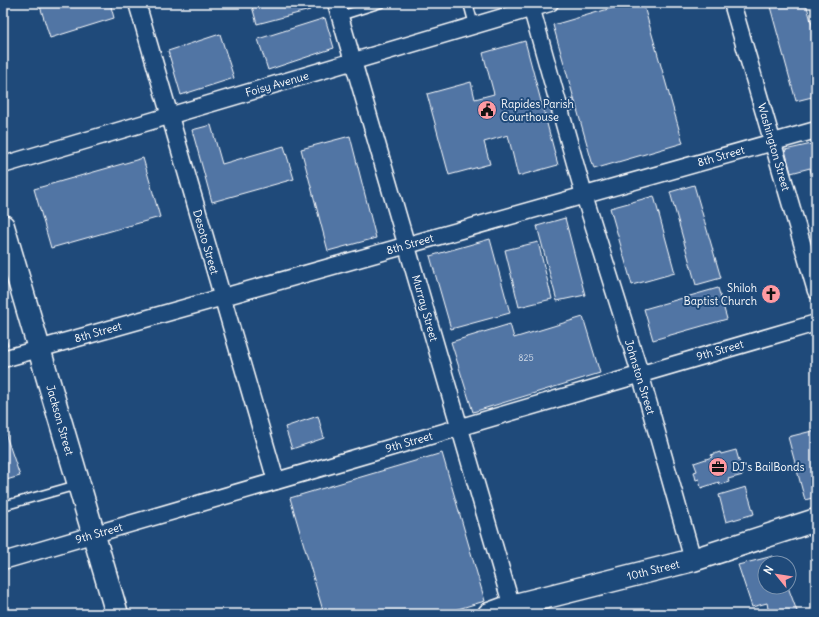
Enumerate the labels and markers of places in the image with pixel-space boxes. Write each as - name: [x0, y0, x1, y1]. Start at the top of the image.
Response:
- place label: Rapides Parish Courthouse: [501, 97, 574, 124]
- public building icon: Rapides Parish Courthouse: [476, 99, 498, 121]
- place label: Shiloh Baptist Church: [684, 281, 757, 308]
- church icon: Shiloh Baptist Church: [760, 283, 782, 305]
- office icon: DJ's BailBonds: [707, 456, 729, 478]
- place label: DJ's BailBonds: [732, 460, 804, 474]

